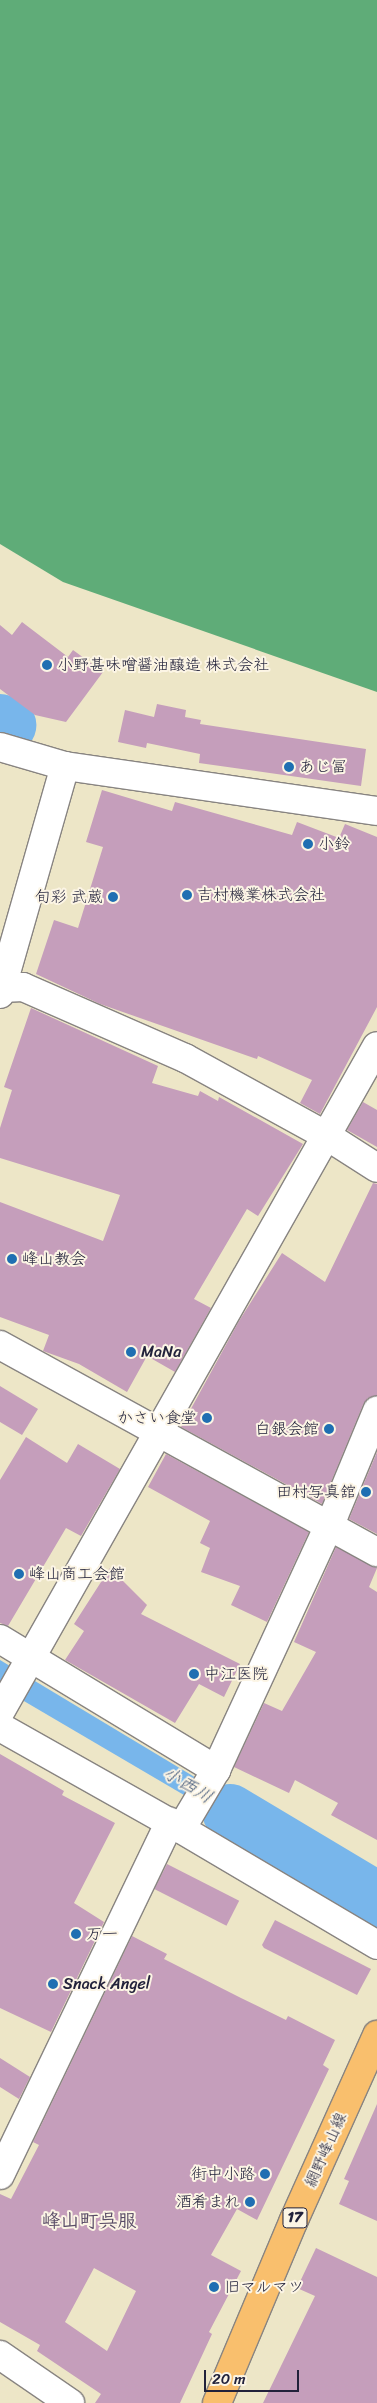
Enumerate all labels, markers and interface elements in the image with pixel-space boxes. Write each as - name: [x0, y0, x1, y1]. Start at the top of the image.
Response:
- place label: 小野甚味噌醤油醸造 株式会社: [57, 655, 269, 675]
- marker: 小野甚味噌醤油醸造 株式会社: [41, 659, 53, 671]
- place label: あじ冨: [299, 757, 347, 777]
- marker: あじ冨: [283, 761, 295, 773]
- place label: 小鈴: [318, 834, 350, 854]
- marker: 小鈴: [302, 838, 314, 850]
- place label: 吉村機業株式会社: [197, 885, 325, 905]
- place label: 旬彩 武蔵: [35, 887, 103, 907]
- marker: 吉村機業株式会社: [181, 889, 193, 901]
- marker: 旬彩 武蔵: [107, 891, 119, 903]
- place label: 峰山教会: [22, 1249, 86, 1269]
- marker: 峰山教会: [6, 1253, 18, 1265]
- place label: MaNa: [141, 1342, 181, 1362]
- marker: MaNa: [125, 1346, 137, 1358]
- place label: かさい食堂: [117, 1408, 197, 1428]
- marker: かさい食堂: [201, 1412, 213, 1424]
- place label: 白銀会館: [255, 1419, 319, 1439]
- marker: 白銀会館: [323, 1423, 335, 1435]
- place label: 田村写真舘: [276, 1482, 356, 1502]
- marker: 田村写真舘: [360, 1486, 372, 1498]
- place label: 峰山商工会館: [29, 1564, 125, 1584]
- marker: 峰山商工会館: [13, 1568, 25, 1580]
- place label: 中江医院: [204, 1664, 268, 1684]
- marker: 中江医院: [188, 1668, 200, 1680]
- water label: 小西川: [159, 1762, 217, 1808]
- place label: 万一: [86, 1924, 118, 1944]
- marker: 万一: [70, 1928, 82, 1940]
- place label: Snack Angel: [63, 1974, 150, 1994]
- marker: Snack Angel: [47, 1978, 59, 1990]
- street label: 網野峰山線: [301, 2110, 351, 2190]
- place label: 街中小路: [191, 2164, 255, 2184]
- marker: 街中小路: [259, 2168, 271, 2180]
- place label: 酒肴まれ: [176, 2192, 240, 2212]
- marker: 酒肴まれ: [244, 2196, 256, 2208]
- road number: 17: [282, 2206, 308, 2230]
- district label: 峰山町呉服: [42, 2210, 136, 2232]
- place label: 旧マルマツ: [224, 2277, 304, 2297]
- marker: 旧マルマツ: [208, 2281, 220, 2293]
- scale bar: [207, 2360, 302, 2392]
- text: 20 m: [212, 2366, 246, 2392]

